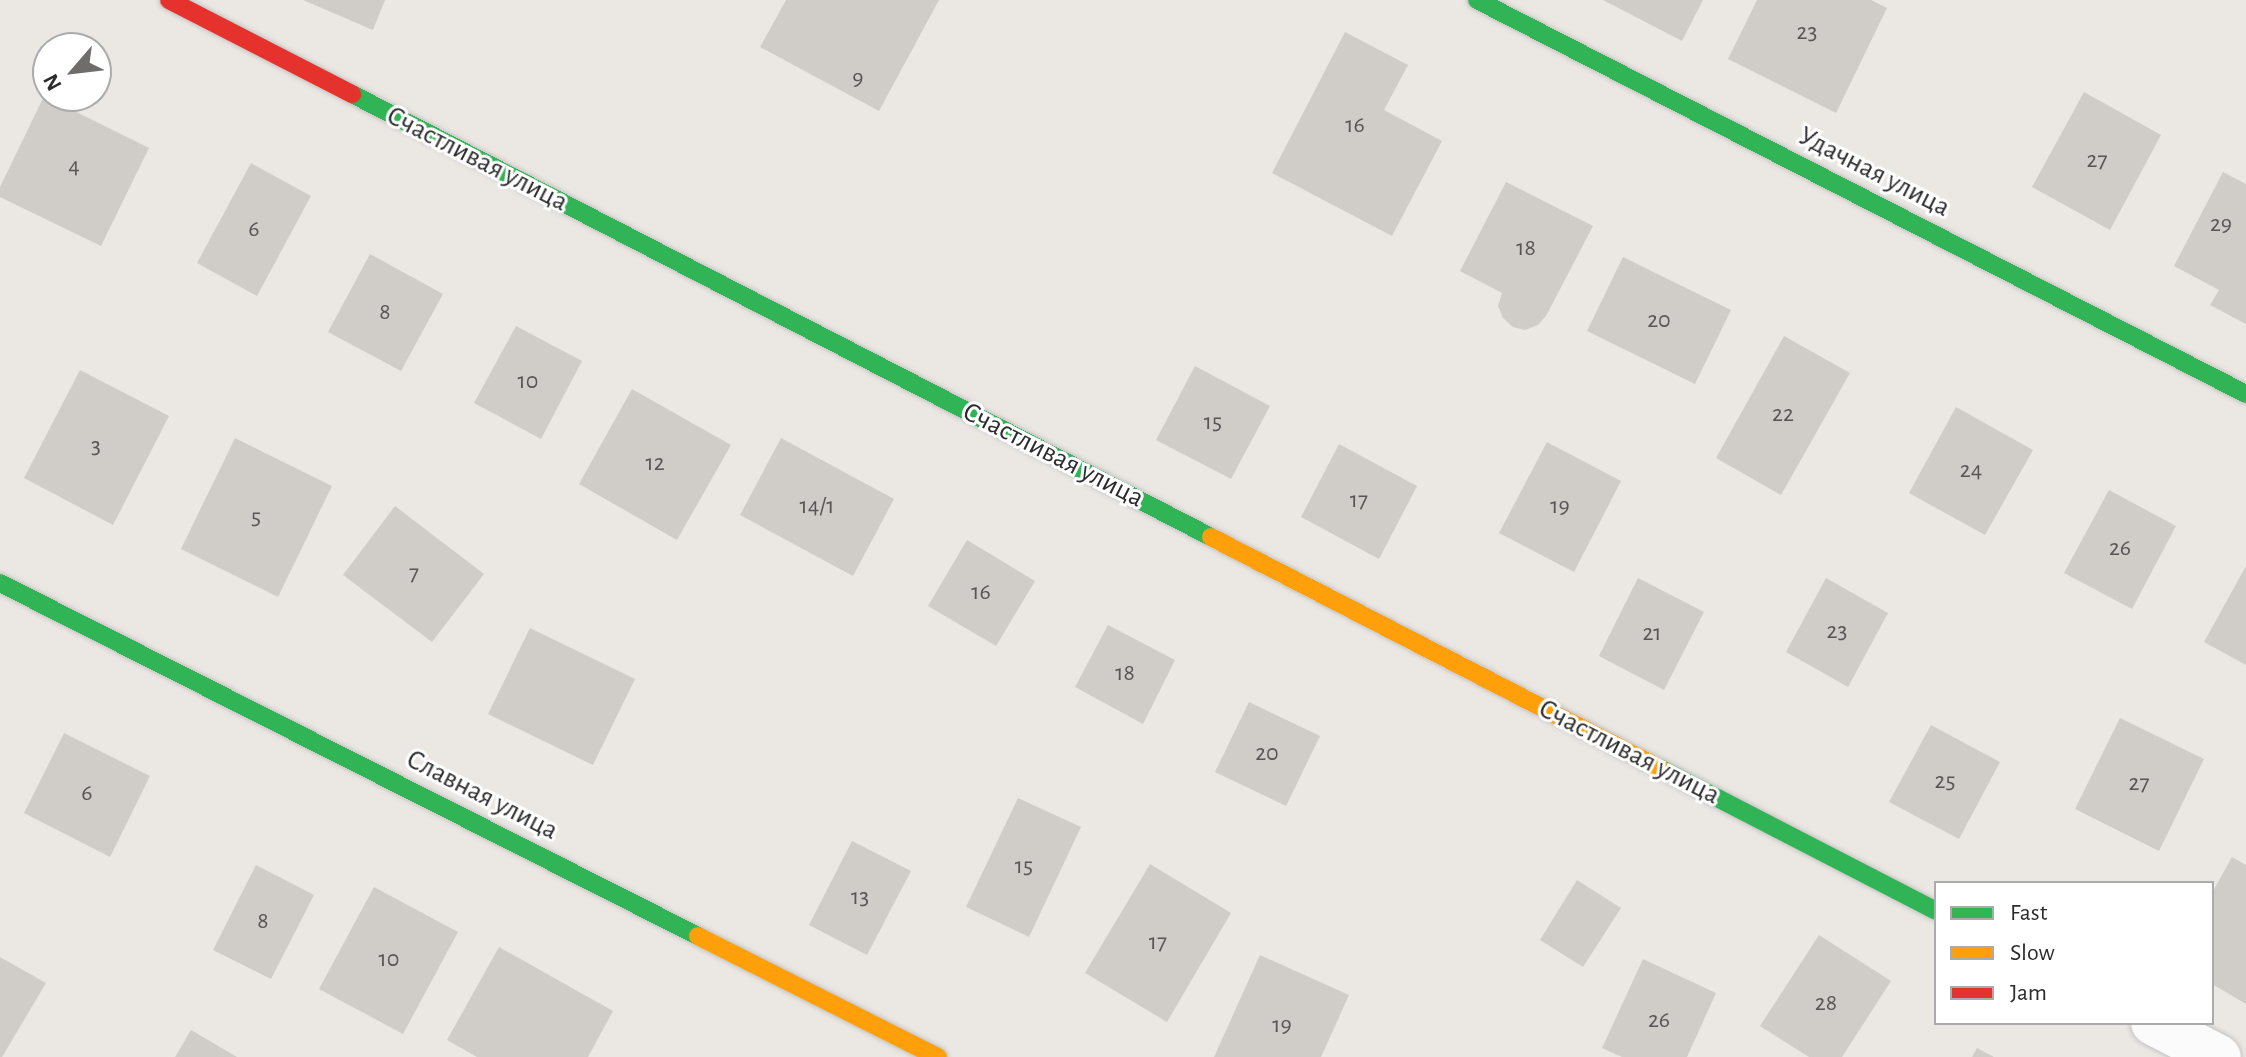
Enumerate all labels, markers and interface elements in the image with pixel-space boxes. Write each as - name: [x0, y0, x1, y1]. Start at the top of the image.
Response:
- house number: 23: [1797, 19, 1817, 47]
- north arrow: [32, 32, 112, 112]
- house number: 9: [852, 65, 864, 93]
- text: N: [39, 70, 66, 94]
- street label: Счастливая улица: [381, 99, 573, 219]
- house number: 16: [1345, 112, 1365, 140]
- street label: Удачная улица: [1793, 119, 1955, 225]
- house number: 27: [2087, 147, 2107, 175]
- house number: 4: [68, 153, 80, 181]
- house number: 29: [2210, 211, 2232, 239]
- house number: 6: [248, 216, 260, 244]
- house number: 18: [1516, 235, 1536, 263]
- house number: 8: [379, 299, 391, 327]
- house number: 20: [1647, 307, 1671, 335]
- house number: 10: [518, 368, 538, 396]
- street label: Счастливая улица: [957, 395, 1149, 515]
- house number: 22: [1772, 401, 1794, 429]
- house number: 15: [1204, 409, 1222, 437]
- house number: 3: [91, 433, 101, 461]
- house number: 12: [645, 450, 665, 478]
- house number: 24: [1960, 457, 1982, 485]
- house number: 17: [1350, 487, 1368, 515]
- house number: 14/1: [800, 493, 834, 521]
- house number: 19: [1550, 493, 1570, 521]
- house number: 5: [251, 504, 261, 532]
- house number: 26: [2109, 535, 2131, 563]
- house number: 7: [409, 560, 419, 588]
- house number: 16: [971, 579, 991, 607]
- house number: 23: [1827, 618, 1847, 646]
- house number: 21: [1642, 620, 1662, 648]
- house number: 18: [1115, 660, 1135, 688]
- street label: Счастливая улица: [1533, 692, 1725, 812]
- house number: 20: [1255, 740, 1279, 768]
- street label: Славная улица: [400, 742, 564, 848]
- house number: 25: [1935, 768, 1955, 796]
- house number: 27: [2129, 770, 2149, 798]
- house number: 6: [81, 780, 93, 808]
- house number: 15: [1015, 853, 1033, 881]
- legend: [1934, 881, 2214, 1025]
- house number: 13: [851, 884, 869, 912]
- text: Fast: [2010, 901, 2047, 925]
- house number: 8: [257, 908, 269, 936]
- house number: 17: [1149, 929, 1167, 957]
- text: Slow: [2010, 941, 2055, 965]
- house number: 10: [379, 946, 399, 974]
- text: Jam: [2010, 981, 2047, 1005]
- house number: 28: [1815, 990, 1837, 1018]
- house number: 26: [1648, 1007, 1670, 1035]
- house number: 19: [1272, 1012, 1292, 1040]

